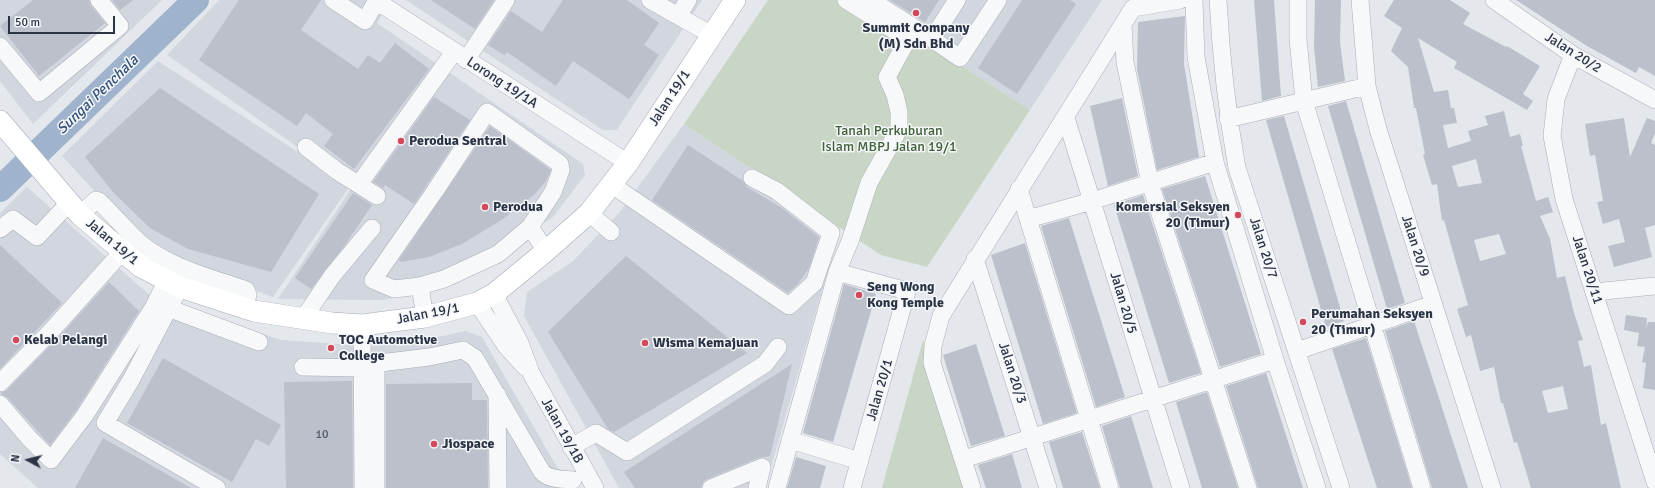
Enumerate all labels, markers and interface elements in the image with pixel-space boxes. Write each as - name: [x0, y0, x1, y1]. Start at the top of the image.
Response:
- scale bar: [10, 8, 117, 34]
- marker: Summit Company (M) Sdn Bhd: [911, 8, 921, 18]
- text: 50 m: [15, 15, 40, 30]
- place label: Summit Company (M) Sdn Bhd: [863, 20, 969, 52]
- street label: Jalan 20/2: [1542, 29, 1604, 77]
- water label: Sungai Penchala: [54, 52, 142, 138]
- street label: Lorong 19/1A: [463, 54, 541, 112]
- street label: Jalan 19/1: [646, 67, 694, 129]
- park label: Tanah Perkuburan Islam MBPJ Jalan 19/1: [821, 123, 957, 156]
- place label: Perodua Sentral: [409, 133, 507, 149]
- marker: Perodua Sentral: [396, 136, 406, 146]
- place label: Perodua: [493, 199, 543, 215]
- place label: Komersial Seksyen 20 (Timur): [1116, 199, 1230, 232]
- marker: Perodua: [480, 202, 490, 212]
- marker: Komersial Seksyen 20 (Timur): [1233, 210, 1243, 220]
- street label: Jalan 20/9: [1397, 213, 1433, 279]
- street label: Jalan 19/1: [82, 215, 142, 269]
- street label: Jalan 20/7: [1245, 215, 1281, 281]
- street label: Jalan 20/11: [1568, 234, 1606, 306]
- street label: Jalan 20/5: [1106, 270, 1140, 336]
- place label: Seng Wong Kong Temple: [867, 279, 944, 312]
- marker: Seng Wong Kong Temple: [854, 290, 864, 300]
- street label: Jalan 19/1: [395, 300, 461, 328]
- place label: Perumahan Seksyen 20 (Timur): [1311, 306, 1433, 338]
- marker: Perumahan Seksyen 20 (Timur): [1298, 317, 1308, 327]
- place label: Kelab Pelangi: [24, 332, 107, 348]
- place label: TOC Automotive College: [339, 332, 437, 364]
- marker: Kelab Pelangi: [11, 335, 21, 345]
- place label: Wisma Kemajuan: [653, 335, 758, 351]
- marker: Wisma Kemajuan: [640, 338, 650, 348]
- street label: Jalan 20/3: [994, 340, 1030, 406]
- marker: TOC Automotive College: [326, 343, 336, 353]
- street label: Jalan 20/1: [863, 357, 897, 423]
- street label: Jalan 19/1B: [537, 395, 587, 467]
- house number: 10: [316, 428, 328, 442]
- place label: Jiospace: [442, 436, 494, 452]
- marker: Jiospace: [429, 439, 439, 449]
- north arrow: [8, 440, 48, 480]
- text: N: [9, 454, 23, 463]

